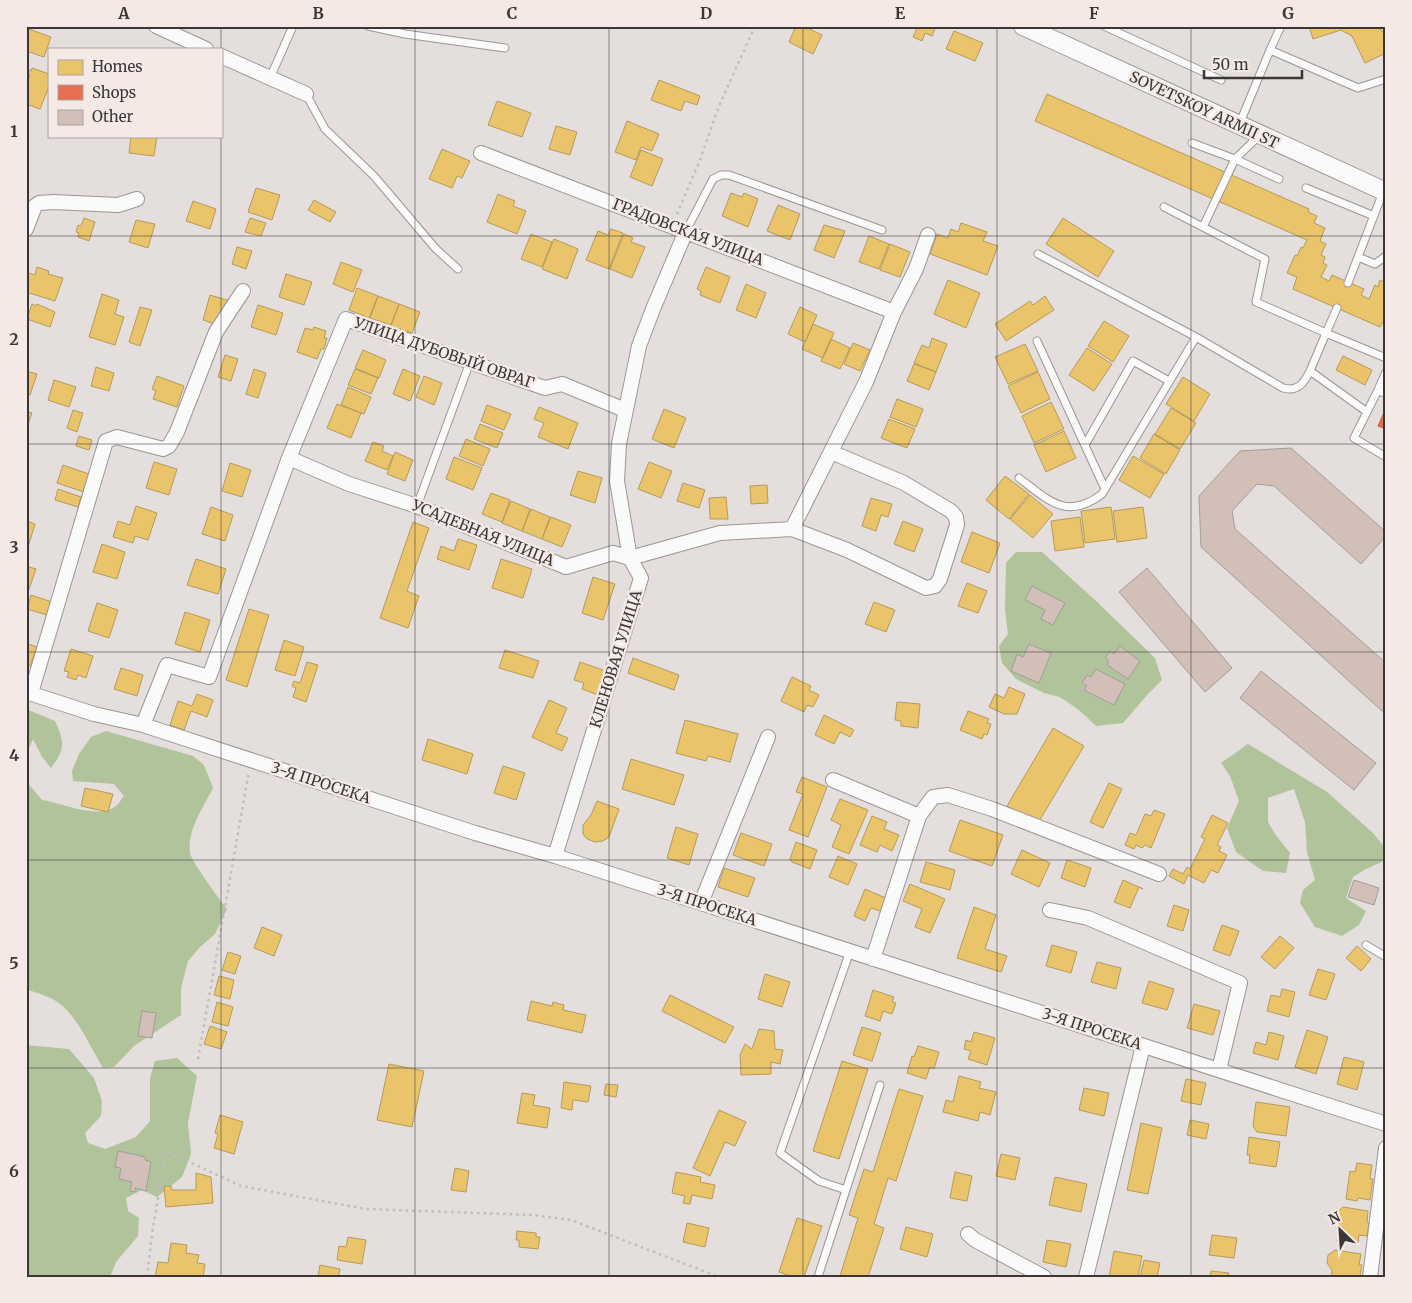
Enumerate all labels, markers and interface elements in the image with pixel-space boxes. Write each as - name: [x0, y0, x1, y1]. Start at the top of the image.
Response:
- text: A: [117, 3, 130, 23]
- text: B: [312, 3, 324, 23]
- text: C: [507, 3, 517, 23]
- text: D: [700, 3, 712, 23]
- text: E: [895, 3, 906, 23]
- text: F: [1089, 3, 1099, 23]
- text: G: [1282, 3, 1294, 23]
- legend: [48, 48, 222, 138]
- scale bar: [1204, 48, 1302, 80]
- text: 50 m: [1212, 55, 1249, 74]
- text: Homes: [92, 57, 143, 76]
- street label: SOVETSKOY ARMII ST: [1126, 67, 1282, 153]
- text: Shops: [92, 83, 136, 102]
- text: Other: [92, 107, 134, 126]
- text: 1: [10, 121, 18, 141]
- street label: ГРАДОВСКАЯ УЛИЦА: [610, 194, 767, 269]
- street label: УЛИЦА ДУБОВЫЙ ОВРАГ: [351, 312, 537, 392]
- text: 2: [9, 329, 19, 349]
- street label: УСАДЕБНАЯ УЛИЦА: [408, 495, 558, 570]
- text: 3: [9, 537, 19, 557]
- street label: КЛЕНОВАЯ УЛИЦА: [585, 587, 646, 730]
- text: 4: [9, 745, 19, 765]
- street label: 3-Я ПРОСЕКА: [269, 758, 374, 808]
- street label: 3-Я ПРОСЕКА: [655, 880, 760, 930]
- text: 5: [9, 953, 19, 973]
- street label: 3-Я ПРОСЕКА: [1040, 1004, 1145, 1054]
- text: 6: [9, 1161, 19, 1181]
- north arrow: [1314, 1206, 1364, 1256]
- text: N: [1326, 1208, 1343, 1229]

